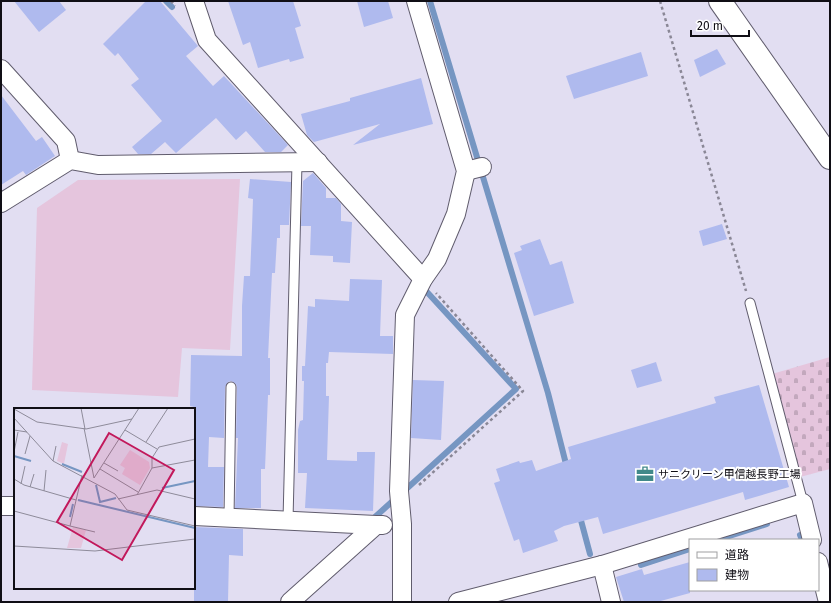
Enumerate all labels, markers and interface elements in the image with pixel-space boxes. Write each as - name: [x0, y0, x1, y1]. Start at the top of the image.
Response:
- scale bar: [691, 12, 749, 38]
- text: 20 m: [697, 19, 723, 33]
- inset map: [14, 408, 195, 589]
- office icon: サニクリーン甲信越長野工場: [635, 464, 655, 484]
- place label: サニクリーン甲信越長野工場: [658, 468, 800, 481]
- legend: [689, 539, 819, 591]
- text: 道路: [725, 548, 749, 562]
- text: 建物: [725, 568, 749, 582]

